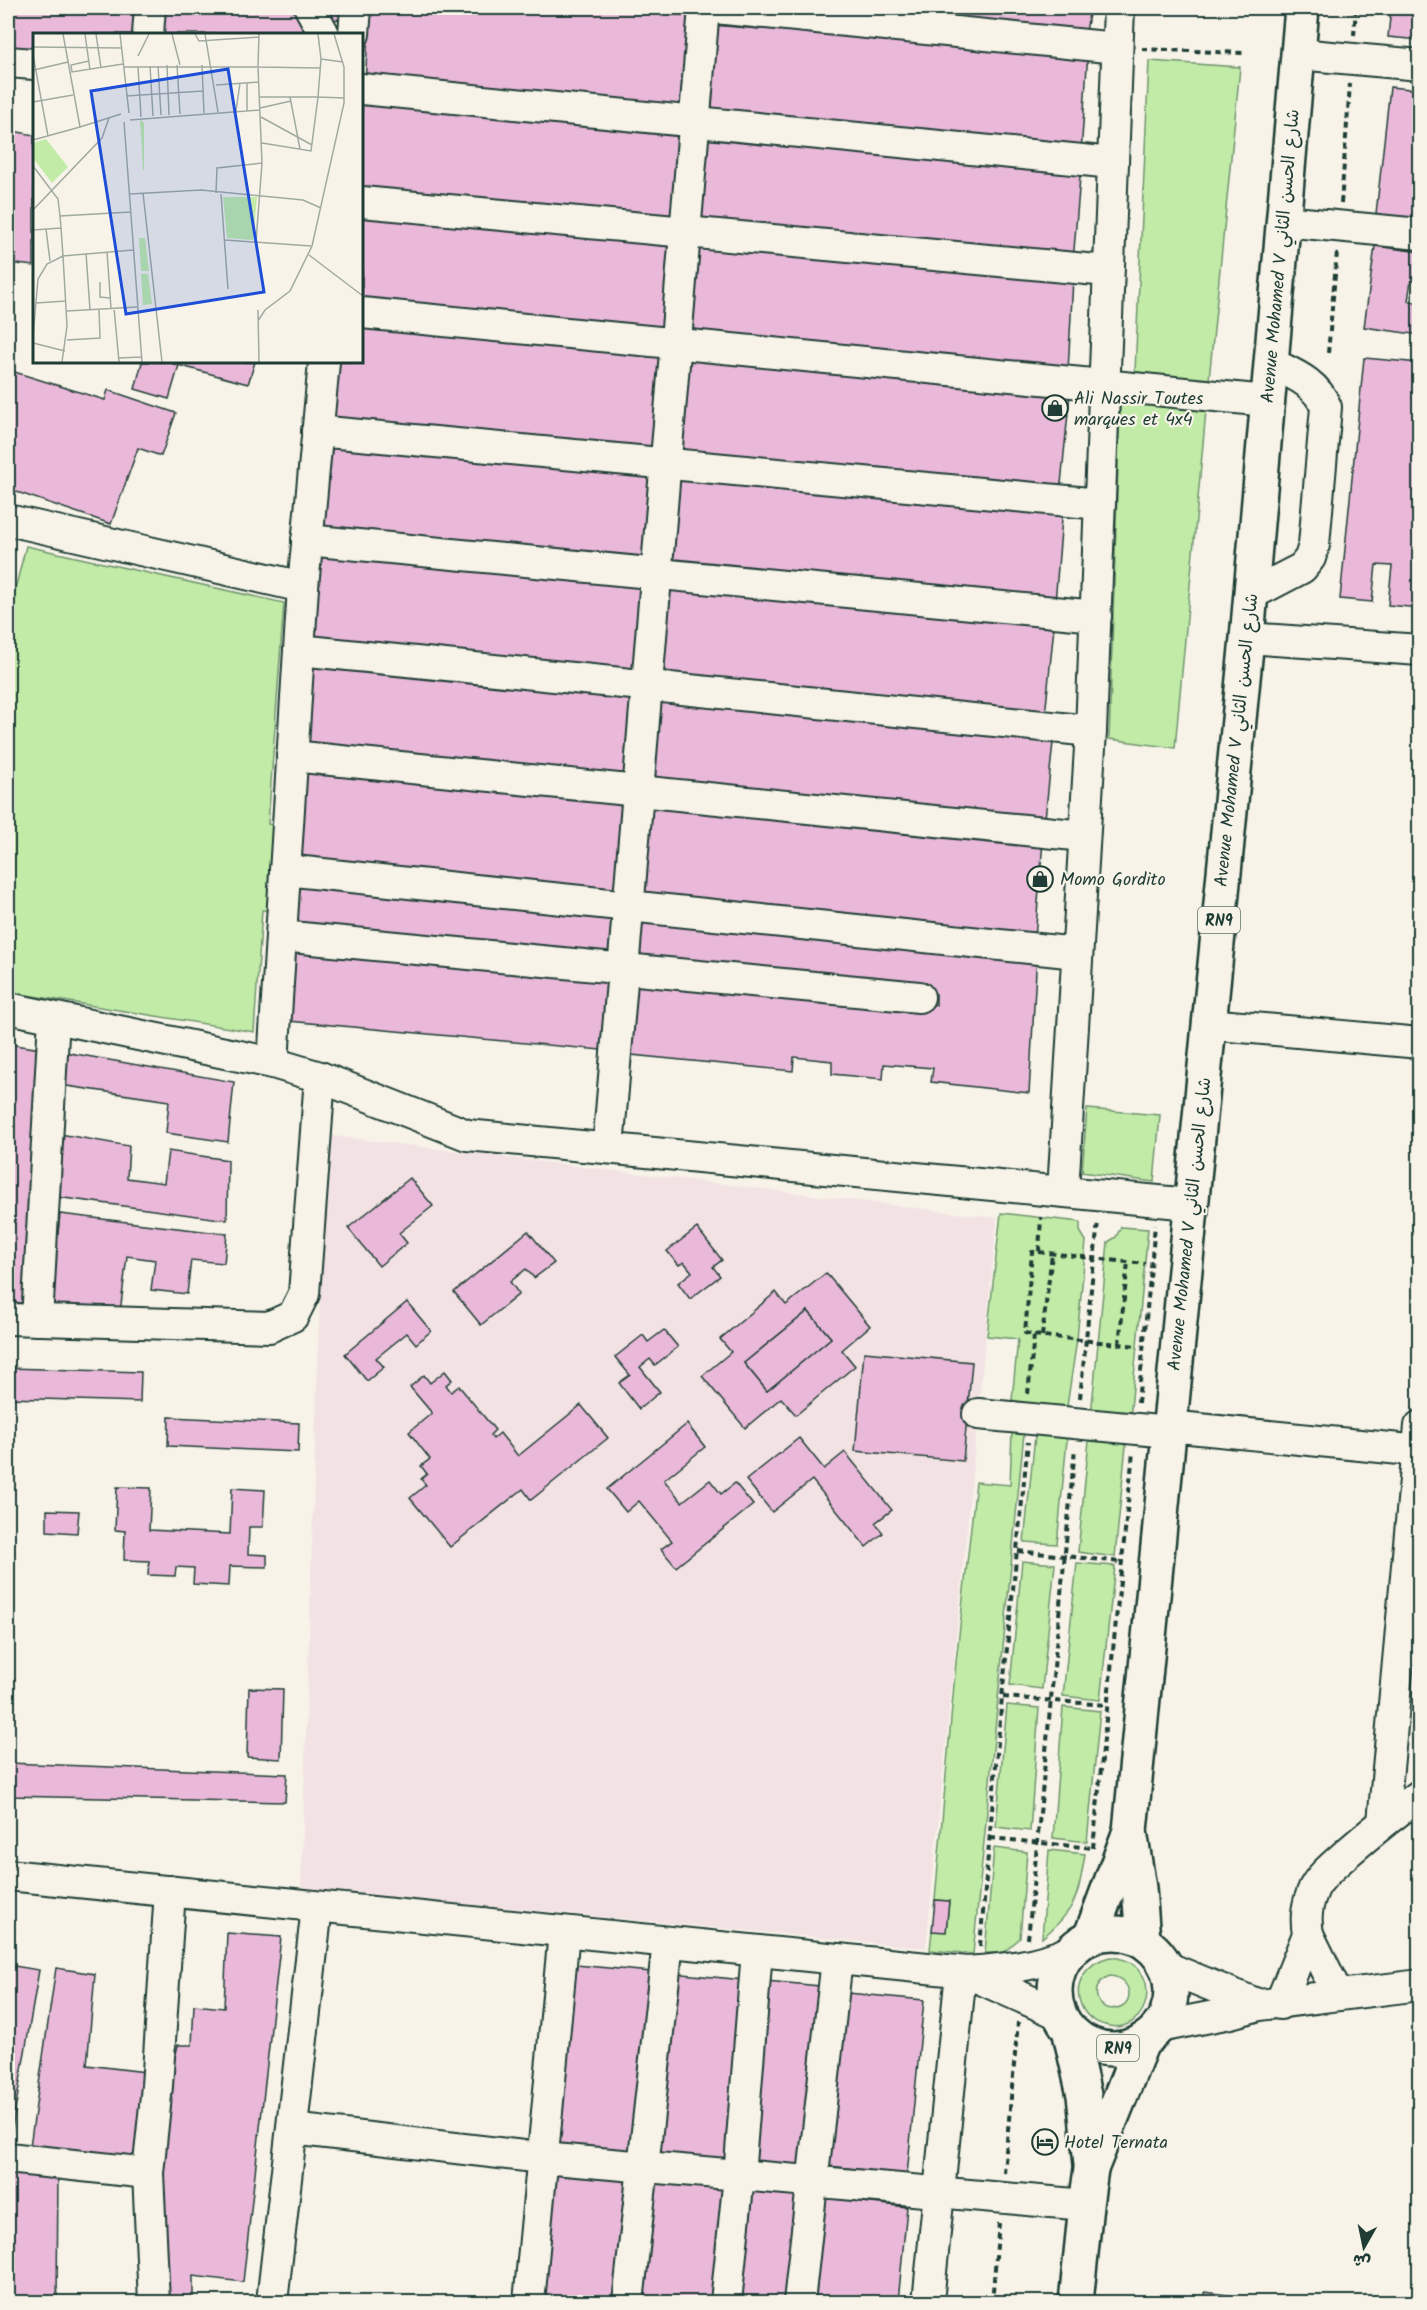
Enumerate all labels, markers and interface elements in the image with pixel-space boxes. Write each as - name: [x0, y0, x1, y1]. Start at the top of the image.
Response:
- inset map: [33, 33, 363, 363]
- street label: Avenue Mohamed V شارع الحسن الثاني: [1254, 108, 1309, 404]
- place label: Ali Nassir Toutes marques et 4x4: [1074, 385, 1204, 435]
- shop icon: Ali Nassir Toutes marques et 4x4: [1040, 393, 1070, 423]
- street label: Avenue Mohamed V شارع الحسن الثاني: [1208, 592, 1267, 888]
- shop icon: Momo Gordito: [1025, 864, 1055, 894]
- place label: Momo Gordito: [1060, 866, 1166, 895]
- road number: RN9: [1198, 907, 1240, 933]
- street label: Avenue Mohamed V شارع الحسن الثاني: [1161, 1076, 1220, 1372]
- road number: RN9: [1097, 2035, 1139, 2061]
- hotel icon: Hotel Ternata: [1030, 2127, 1060, 2157]
- place label: Hotel Ternata: [1064, 2129, 1168, 2158]
- north arrow: [1334, 2217, 1394, 2277]
- text: ش: [1351, 2247, 1373, 2274]

